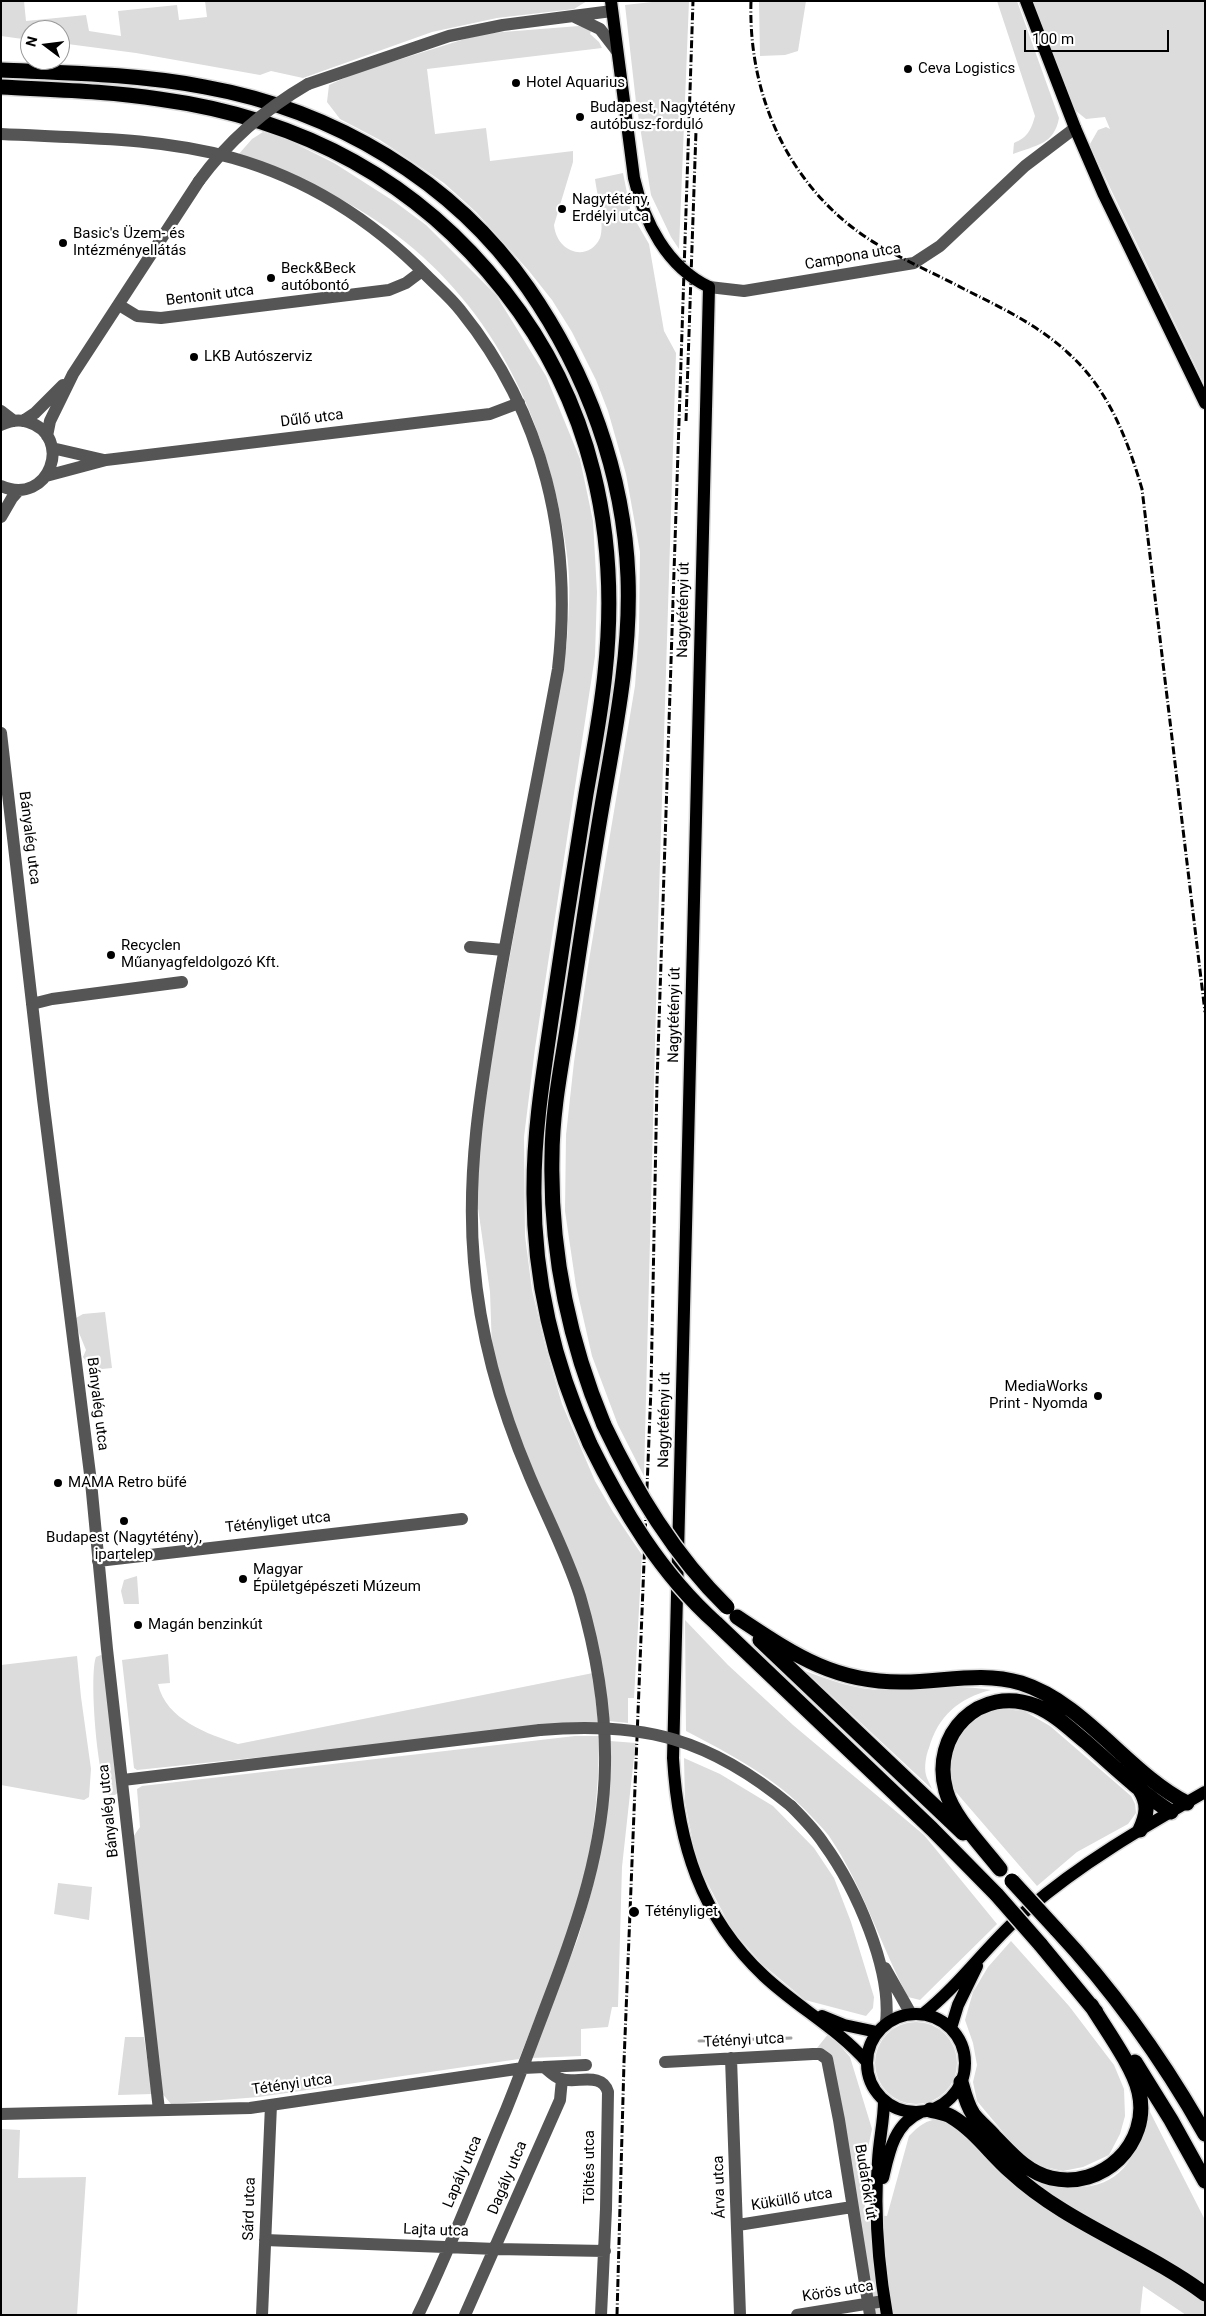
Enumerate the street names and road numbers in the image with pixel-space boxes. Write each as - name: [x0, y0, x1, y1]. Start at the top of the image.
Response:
- street label: Campona utca: [803, 240, 903, 274]
- street label: Bentonit utca: [165, 282, 255, 310]
- street label: Dűlő utca: [280, 406, 344, 432]
- street label: Nagytétényi út: [674, 562, 694, 658]
- street label: Bányalég utca: [14, 790, 44, 886]
- street label: Nagytétényi út: [665, 967, 685, 1063]
- street label: Bányalég utca: [82, 1356, 112, 1452]
- street label: Nagytétényi út: [655, 1372, 675, 1468]
- street label: Tétényliget utca: [224, 1509, 332, 1537]
- street label: Bányalég utca: [95, 1763, 123, 1859]
- street label: Tétényi utca: [703, 2030, 785, 2052]
- street label: Tétényi utca: [251, 2070, 333, 2100]
- street label: Töltés utca: [581, 2130, 599, 2204]
- street label: Lapály utca: [440, 2133, 486, 2211]
- street label: Dagály utca: [484, 2138, 532, 2218]
- street label: Budafoki út: [850, 2143, 880, 2221]
- street label: Árva utca: [710, 2155, 730, 2219]
- street label: Sárd utca: [240, 2177, 260, 2241]
- street label: Küküllő utca: [750, 2185, 834, 2215]
- street label: Lajta utca: [403, 2221, 469, 2241]
- street label: Körös utca: [801, 2277, 875, 2307]

